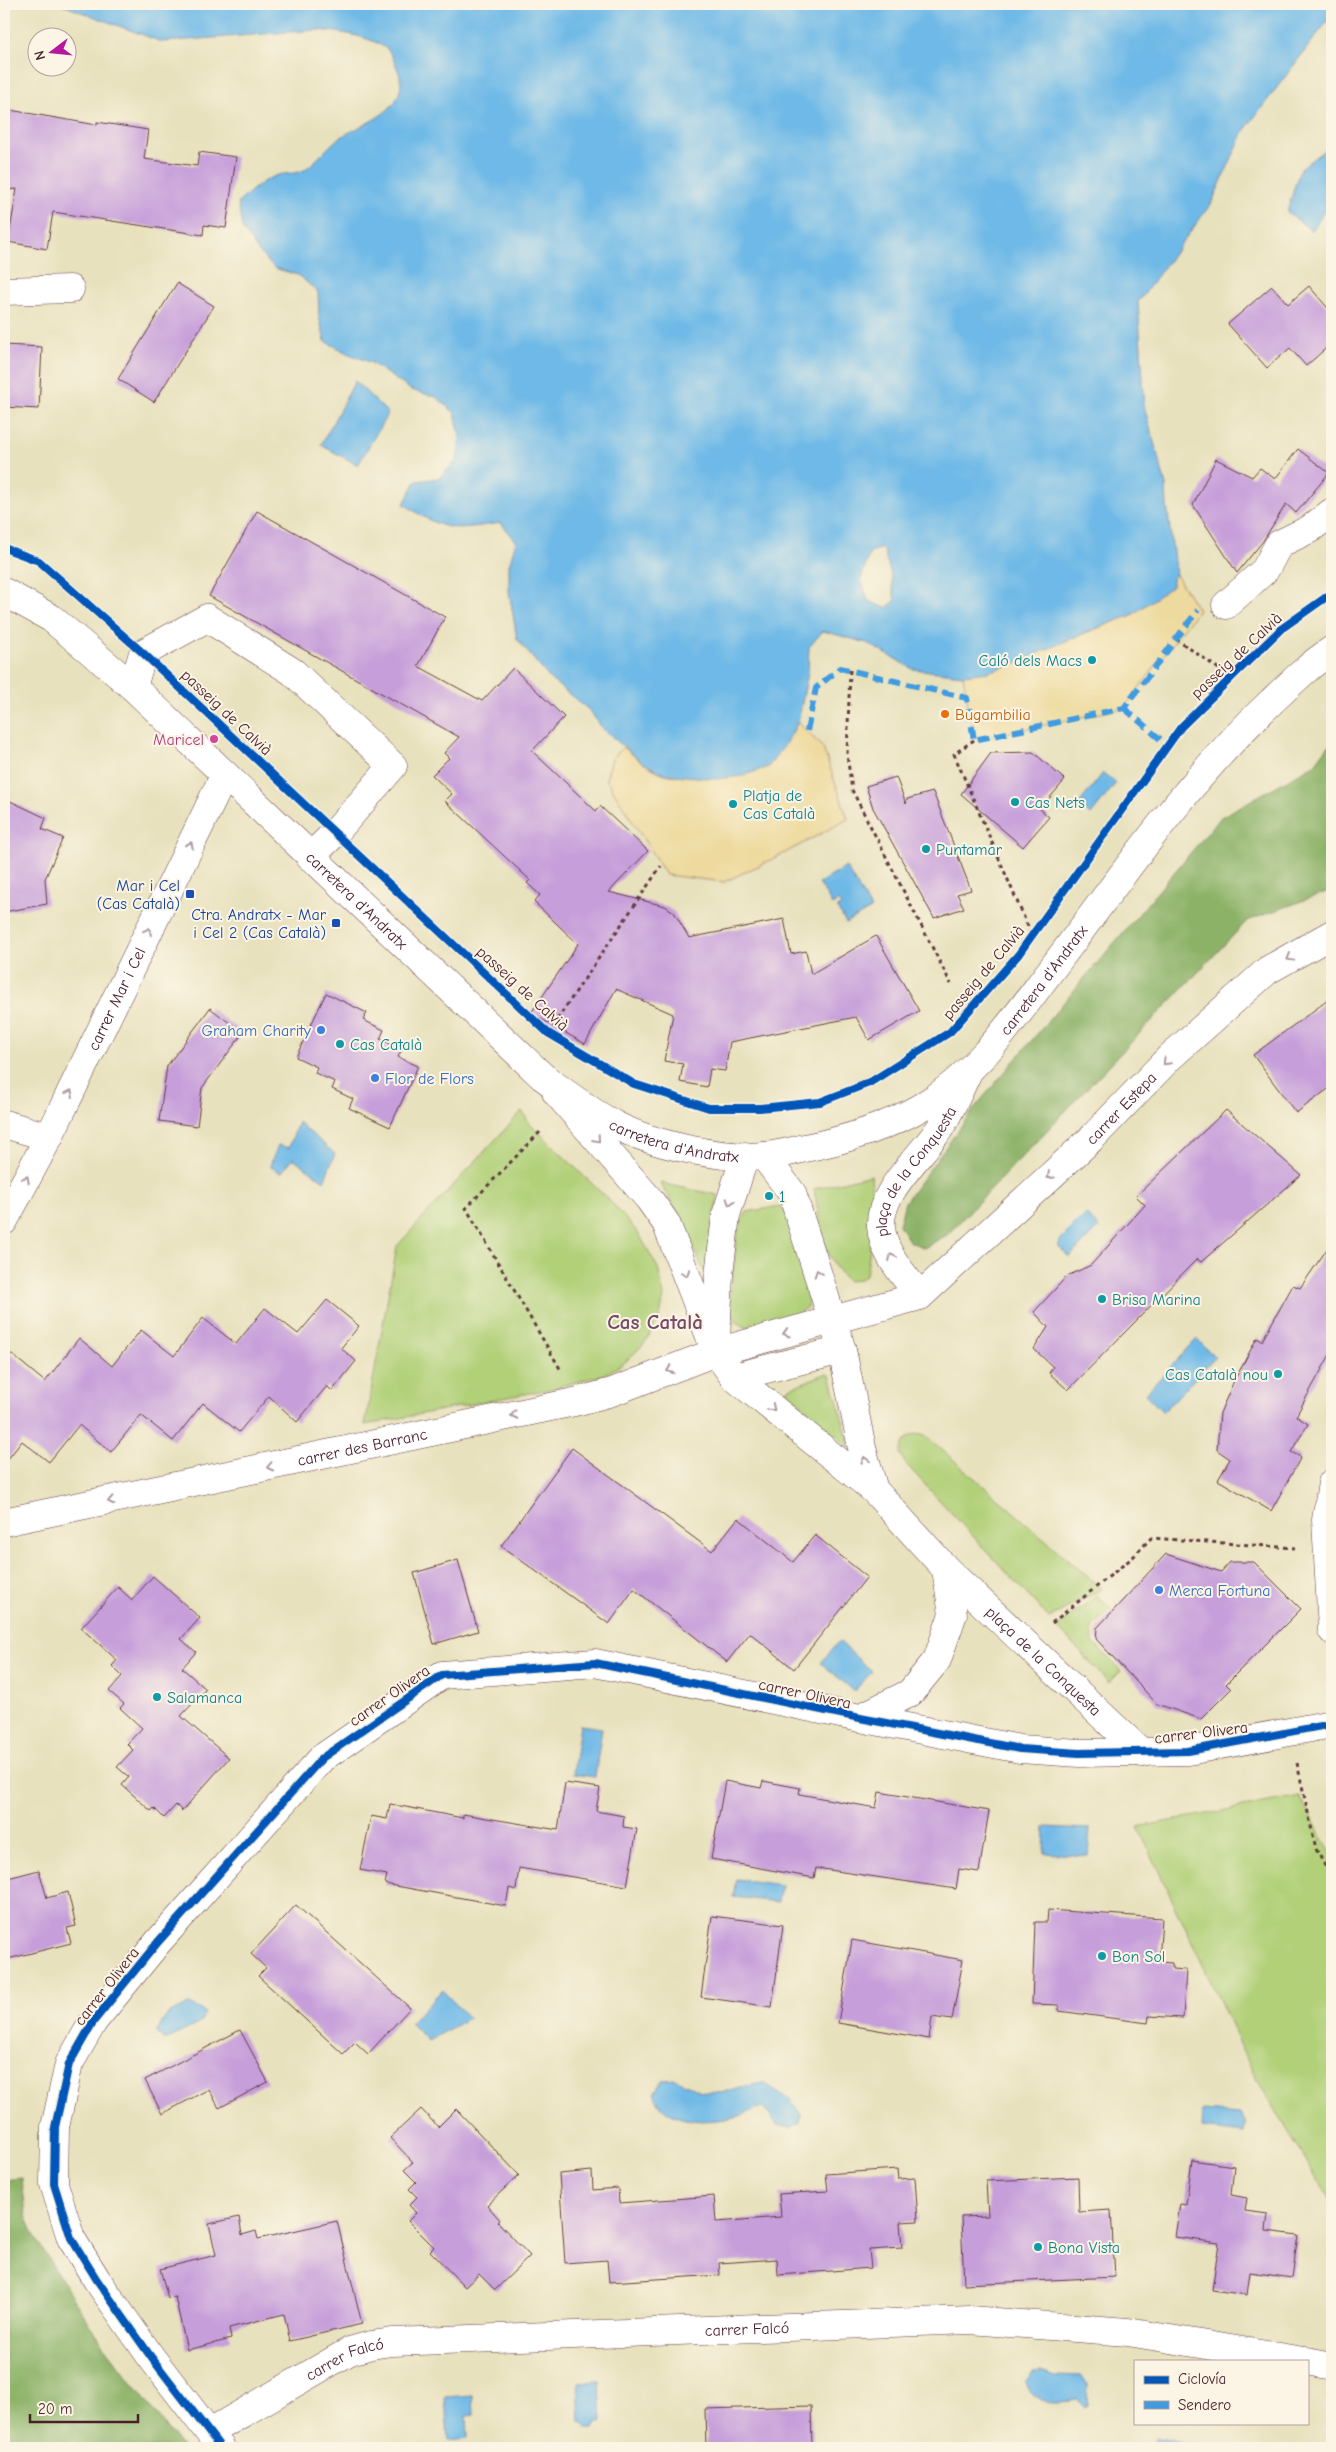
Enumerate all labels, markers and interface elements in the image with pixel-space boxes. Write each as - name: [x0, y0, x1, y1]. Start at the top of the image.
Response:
- north arrow: [28, 28, 78, 78]
- text: N: [31, 49, 49, 62]
- street label: passeig de Calvià: [1188, 609, 1286, 702]
- place label: Caló dels Macs: [979, 652, 1082, 670]
- marker: Caló dels Macs: [1086, 654, 1098, 666]
- street label: passeig de Calvià: [177, 666, 275, 759]
- place label: Bugambilia: [955, 706, 1031, 724]
- marker: Bugambilia: [939, 708, 951, 720]
- place label: Maricel: [153, 731, 204, 749]
- marker: Maricel: [208, 733, 220, 745]
- place label: Platja de Cas Català: [743, 787, 815, 823]
- place label: Cas Nets: [1025, 794, 1085, 812]
- marker: Cas Nets: [1009, 796, 1021, 808]
- marker: Platja de Cas Català: [727, 798, 739, 810]
- one-way arrow: [184, 841, 194, 850]
- place label: Puntamar: [936, 841, 1003, 859]
- marker: Puntamar: [920, 843, 932, 855]
- street label: carretera d'Andratx: [302, 848, 411, 953]
- place label: Mar i Cel (Cas Català): [97, 877, 180, 913]
- marker: Mar i Cel (Cas Català): [184, 888, 196, 900]
- place label: Ctra. Andratx - Mar i Cel 2 (Cas Català): [191, 906, 327, 942]
- marker: Ctra. Andratx - Mar i Cel 2 (Cas Català): [330, 917, 342, 929]
- street label: passeig de Calvià: [939, 922, 1028, 1023]
- street label: carretera d'Andratx: [997, 922, 1092, 1039]
- one-way arrow: [142, 927, 153, 936]
- street label: passeig de Calvià: [473, 943, 572, 1035]
- street label: carrer Mar i Cel: [84, 945, 149, 1053]
- one-way arrow: [1286, 952, 1295, 962]
- place label: Graham Charity: [201, 1022, 312, 1040]
- marker: Graham Charity: [315, 1024, 327, 1036]
- place label: Cas Català: [350, 1036, 422, 1054]
- marker: Cas Català: [334, 1038, 346, 1050]
- one-way arrow: [1162, 1056, 1171, 1065]
- street label: carrer Estepa: [1083, 1069, 1160, 1149]
- place label: Flor de Flors: [385, 1070, 474, 1088]
- marker: Flor de Flors: [369, 1072, 381, 1084]
- one-way arrow: [64, 1089, 74, 1098]
- street label: plaça de la Conquesta: [873, 1104, 960, 1238]
- street label: carretera d'Andratx: [606, 1116, 740, 1166]
- one-way arrow: [591, 1133, 600, 1142]
- one-way arrow: [1047, 1170, 1056, 1179]
- one-way arrow: [20, 1175, 30, 1184]
- place label: 1: [779, 1188, 785, 1206]
- marker: 1: [763, 1190, 775, 1202]
- one-way arrow: [726, 1198, 736, 1206]
- one-way arrow: [888, 1253, 898, 1262]
- one-way arrow: [680, 1268, 690, 1277]
- one-way arrow: [813, 1269, 823, 1278]
- place label: Brisa Marina: [1112, 1291, 1201, 1309]
- marker: Brisa Marina: [1096, 1293, 1108, 1305]
- district label: Cas Català: [607, 1310, 703, 1334]
- one-way arrow: [782, 1327, 790, 1337]
- one-way arrow: [666, 1364, 675, 1374]
- place label: Cas Català nou: [1165, 1366, 1268, 1384]
- marker: Cas Català nou: [1272, 1368, 1284, 1380]
- one-way arrow: [766, 1402, 775, 1410]
- one-way arrow: [510, 1409, 519, 1420]
- street label: carrer des Barranc: [296, 1425, 429, 1470]
- one-way arrow: [861, 1456, 871, 1465]
- one-way arrow: [265, 1461, 274, 1472]
- one-way arrow: [106, 1495, 115, 1505]
- place label: Merca Fortuna: [1169, 1582, 1271, 1600]
- marker: Merca Fortuna: [1153, 1584, 1165, 1596]
- street label: plaça de la Conquesta: [982, 1603, 1104, 1720]
- street label: carrer Olivera: [346, 1661, 433, 1730]
- street label: carrer Olivera: [757, 1675, 853, 1713]
- place label: Salamanca: [167, 1689, 242, 1707]
- marker: Salamanca: [151, 1691, 163, 1703]
- street label: carrer Olivera: [1153, 1718, 1249, 1748]
- street label: carrer Olivera: [71, 1944, 143, 2029]
- place label: Bon Sol: [1112, 1948, 1165, 1966]
- marker: Bon Sol: [1096, 1950, 1108, 1962]
- place label: Bona Vista: [1048, 2239, 1120, 2257]
- marker: Bona Vista: [1032, 2241, 1044, 2253]
- street label: carrer Falcó: [704, 2319, 790, 2340]
- street label: carrer Falcó: [303, 2335, 385, 2385]
- legend: [1134, 2360, 1308, 2424]
- text: Ciclovía: [1178, 2370, 1226, 2388]
- scale bar: [30, 2392, 138, 2424]
- text: Sendero: [1178, 2396, 1231, 2414]
- text: 20 m: [38, 2400, 72, 2418]

